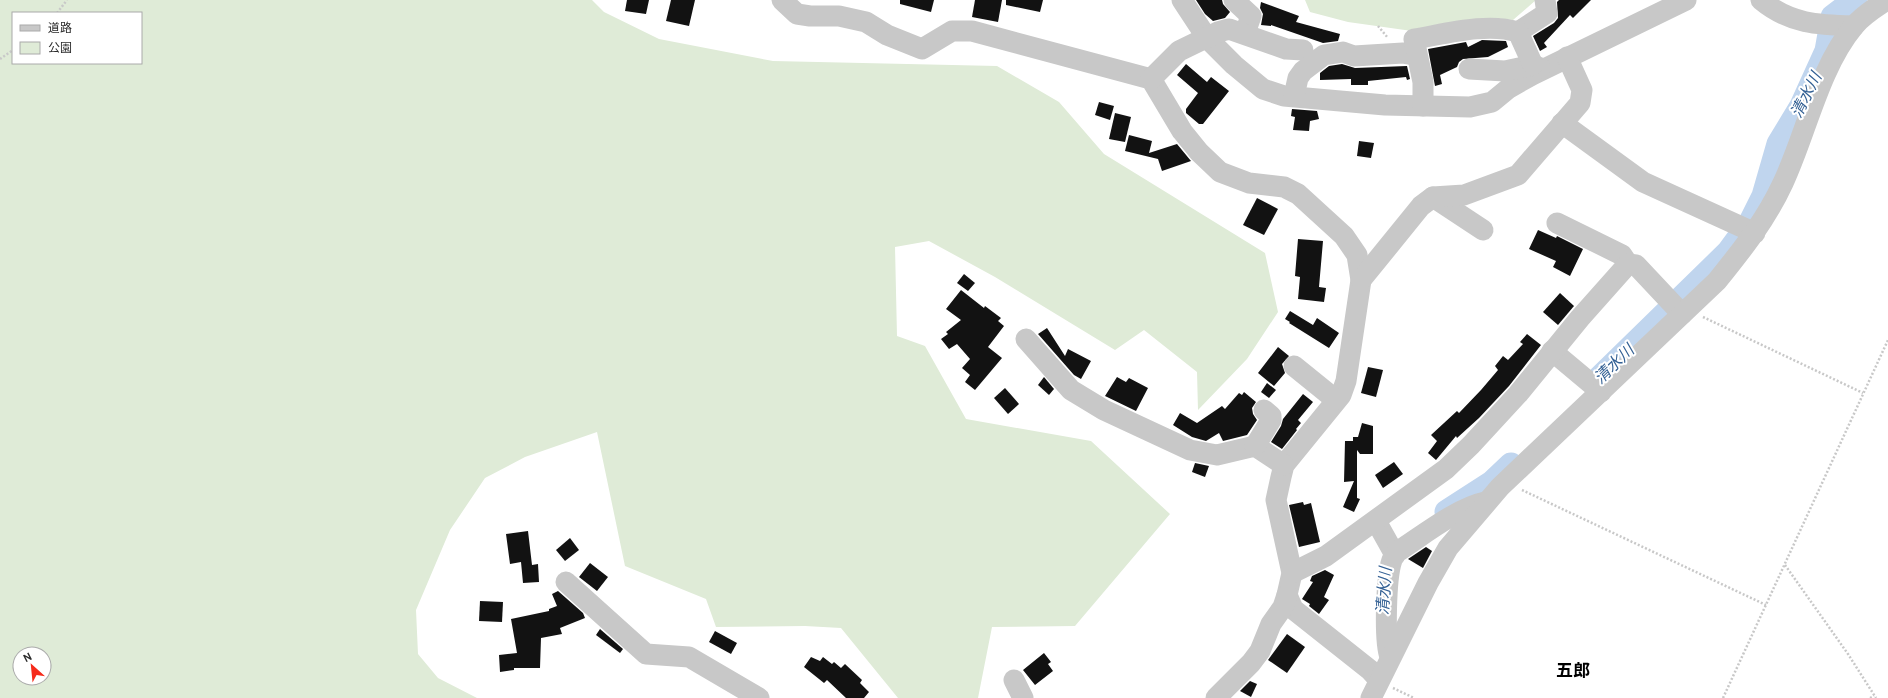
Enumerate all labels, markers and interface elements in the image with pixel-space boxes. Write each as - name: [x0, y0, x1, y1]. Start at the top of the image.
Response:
- legend: [12, 12, 142, 64]
- text: 道路: [48, 20, 72, 35]
- text: 公園: [48, 40, 72, 55]
- water label: 清水川: [1787, 68, 1826, 121]
- water label: 清水川: [1590, 339, 1639, 388]
- water label: 清水川: [1373, 564, 1395, 616]
- north arrow: [12, 646, 52, 686]
- text: N: [21, 649, 34, 665]
- district label: 五郎: [1556, 660, 1590, 680]

